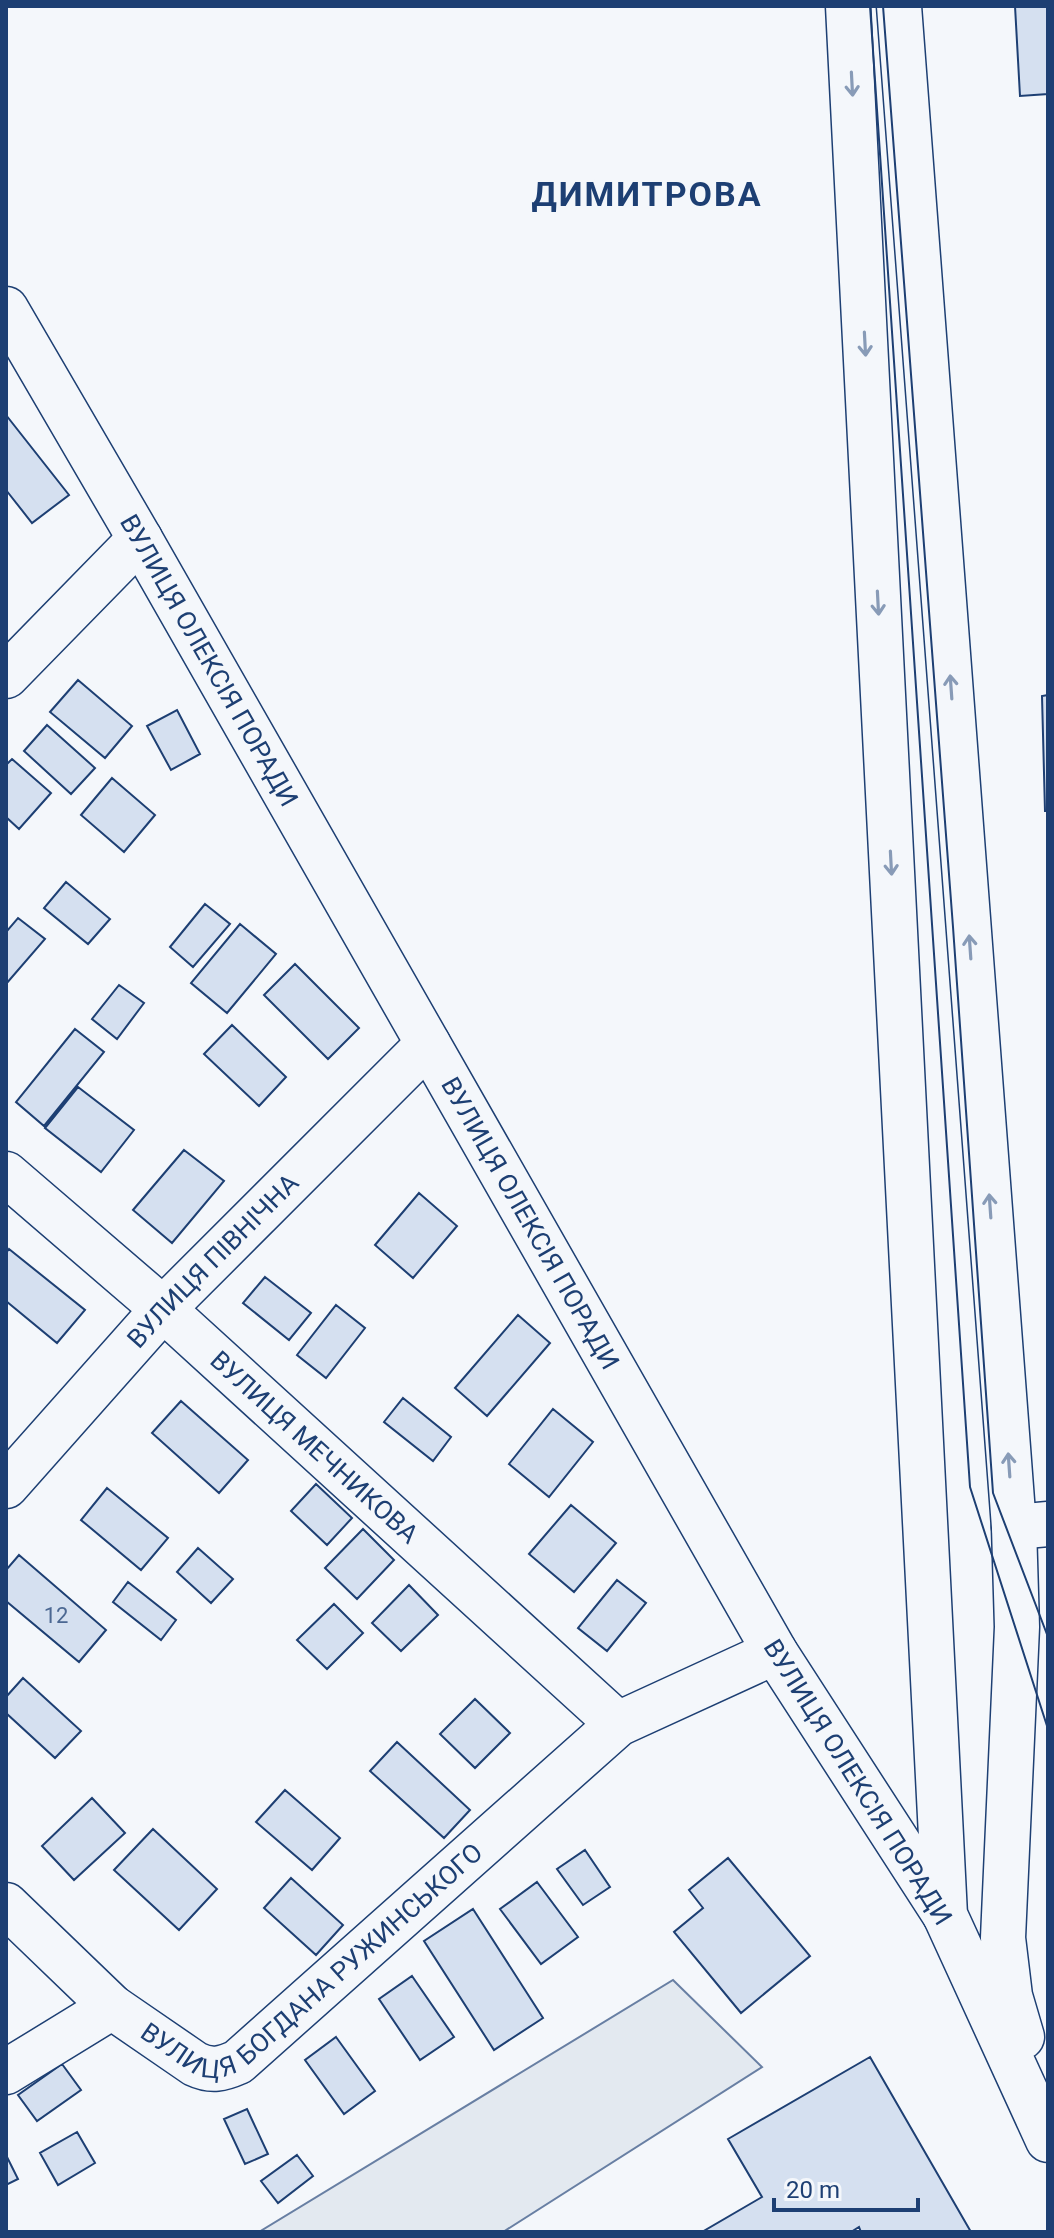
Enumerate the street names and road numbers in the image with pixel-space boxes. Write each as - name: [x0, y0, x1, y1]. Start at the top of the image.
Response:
- street label: ВУЛИЦЯ ОЛЕКСІЯ ПОРАДИ: [114, 509, 304, 812]
- street label: ВУЛИЦЯ ОЛЕКСІЯ ПОРАДИ: [435, 1072, 626, 1375]
- street label: ВУЛИЦЯ ПІВНІЧНА: [121, 1167, 305, 1354]
- street label: ВУЛИЦЯ МЕЧНИКОВА: [204, 1345, 424, 1549]
- street label: ВУЛИЦЯ ОЛЕКСІЯ ПОРАДИ: [758, 1634, 958, 1930]
- street label: ВУЛИЦЯ БОГДАНА РУЖИНСЬКОГО: [135, 1837, 488, 2084]

